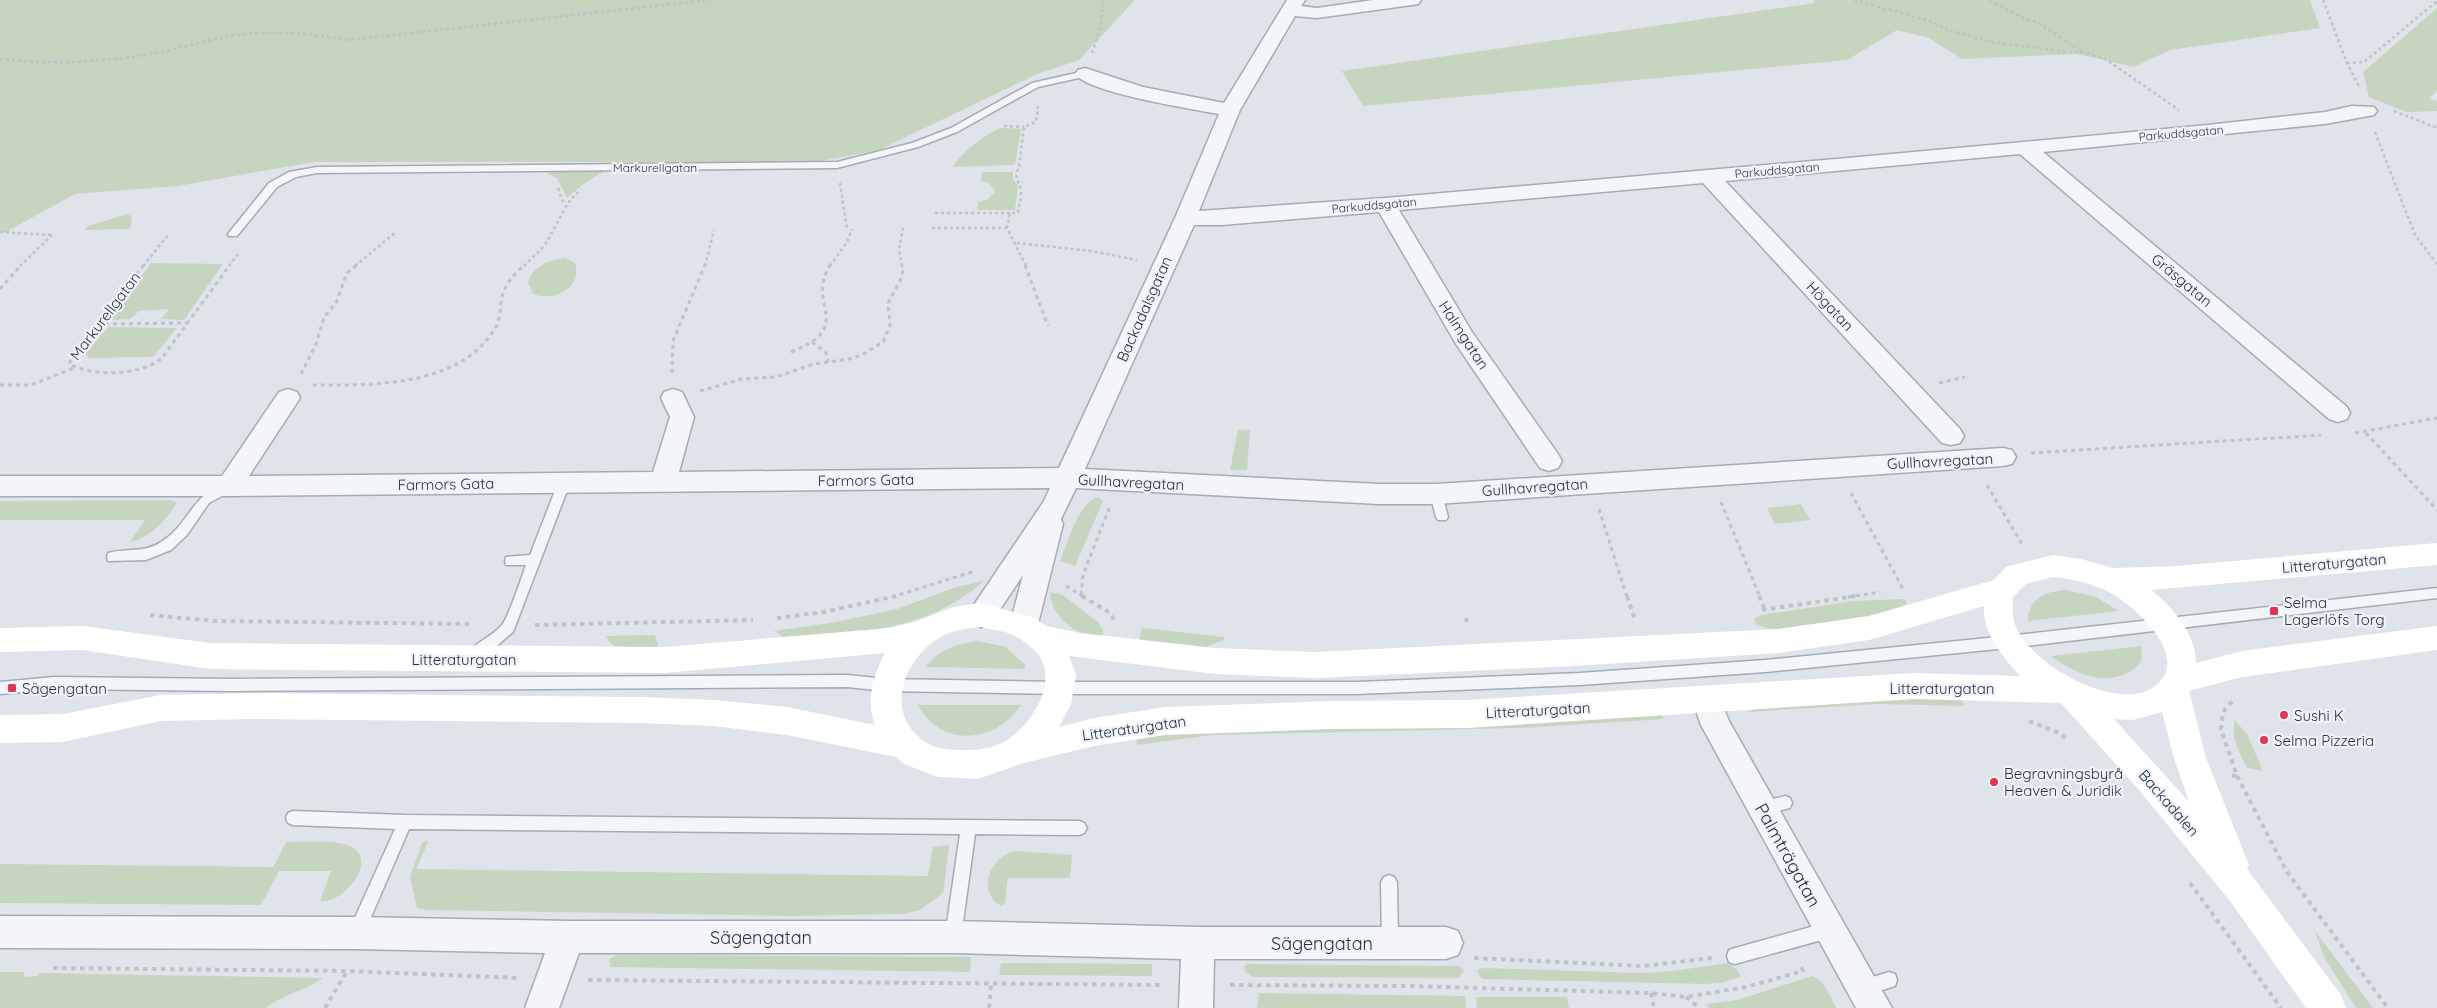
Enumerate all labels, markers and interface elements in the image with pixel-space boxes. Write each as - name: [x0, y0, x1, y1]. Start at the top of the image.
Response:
- street label: Parkuddsgatan: [2138, 122, 2224, 144]
- street label: Parkuddsgatan: [1734, 159, 1820, 181]
- street label: Markurellgatan: [613, 160, 697, 175]
- street label: Parkuddsgatan: [1331, 194, 1417, 216]
- street label: Gräsgatan: [2148, 249, 2216, 311]
- street label: Backadalsgatan: [1112, 253, 1176, 365]
- street label: Markurellgatan: [66, 268, 144, 364]
- street label: Högatan: [1802, 277, 1858, 335]
- street label: Halmgatan: [1435, 297, 1493, 373]
- street label: Gullhavregatan: [1886, 449, 1994, 473]
- street label: Farmors Gata: [818, 470, 914, 490]
- street label: Gullhavregatan: [1077, 470, 1185, 494]
- street label: Farmors Gata: [398, 474, 494, 494]
- street label: Gullhavregatan: [1481, 474, 1589, 500]
- street label: Litteraturgatan: [2281, 549, 2387, 577]
- place label: Selma Lagerlöfs Torg: [2284, 593, 2385, 629]
- marker: Selma Lagerlöfs Torg: [2268, 605, 2280, 617]
- street label: Litteraturgatan: [412, 650, 516, 669]
- place label: Sägengatan: [22, 679, 107, 698]
- street label: Litteraturgatan: [1890, 679, 1994, 698]
- marker: Sägengatan: [6, 682, 18, 694]
- street label: Litteraturgatan: [1485, 698, 1591, 722]
- place label: Sushi K: [2294, 706, 2344, 725]
- marker: Sushi K: [2278, 709, 2290, 721]
- street label: Litteraturgatan: [1081, 711, 1187, 745]
- place label: Selma Pizzeria: [2274, 731, 2374, 750]
- marker: Selma Pizzeria: [2258, 734, 2270, 746]
- place label: Begravningsbyrå Heaven & Juridik: [2004, 764, 2123, 800]
- street label: Backadalen: [2135, 766, 2203, 840]
- marker: Begravningsbyrå Heaven & Juridik: [1988, 776, 2000, 788]
- street label: Palmträgatan: [1750, 799, 1826, 911]
- street label: Sägengatan: [710, 926, 812, 949]
- street label: Sägengatan: [1271, 932, 1373, 955]

